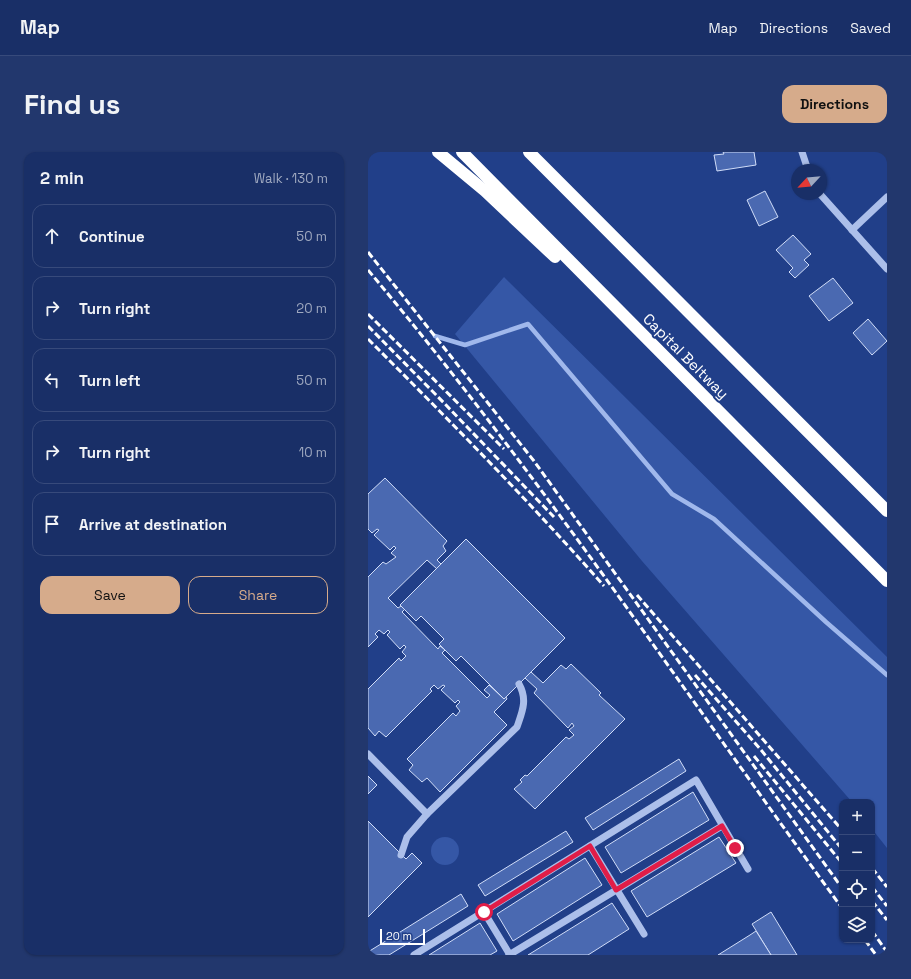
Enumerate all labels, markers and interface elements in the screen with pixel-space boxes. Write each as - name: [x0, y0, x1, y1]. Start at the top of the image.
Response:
- text: Map: [20, 15, 60, 40]
- text: Map: [708, 19, 738, 37]
- text: Directions: [760, 19, 828, 37]
- text: Saved: [850, 19, 891, 37]
- button: Directions: [782, 85, 887, 123]
- text: Find us: [24, 86, 121, 122]
- north arrow: [791, 164, 827, 200]
- text: 2 min: [40, 167, 84, 189]
- text: Walk · 130 m: [254, 170, 328, 187]
- icon: ahead: [41, 225, 63, 247]
- text: Continue: [79, 227, 145, 246]
- text: 50 m: [296, 228, 327, 245]
- icon: right: [41, 297, 63, 319]
- text: Turn right: [79, 299, 150, 318]
- text: 20 m: [296, 300, 327, 317]
- street label: Capital Beltway: [639, 309, 733, 403]
- icon: left: [41, 369, 63, 391]
- text: Turn left: [79, 371, 141, 390]
- text: 50 m: [296, 372, 327, 389]
- icon: right: [41, 441, 63, 463]
- text: Turn right: [79, 443, 150, 462]
- text: 10 m: [299, 444, 327, 461]
- icon: arrive: [41, 513, 63, 535]
- text: Arrive at destination: [79, 515, 227, 534]
- button: Save: [40, 576, 180, 614]
- button: Share: [188, 576, 328, 614]
- map controls: [839, 799, 875, 943]
- button: +: [839, 799, 875, 835]
- button: −: [839, 835, 875, 871]
- route end: [726, 839, 744, 857]
- button: locate: [839, 871, 875, 907]
- route start: [475, 903, 493, 921]
- button: layers: [839, 907, 875, 943]
- scale bar: [380, 927, 425, 946]
- text: 20 m: [386, 929, 412, 943]

